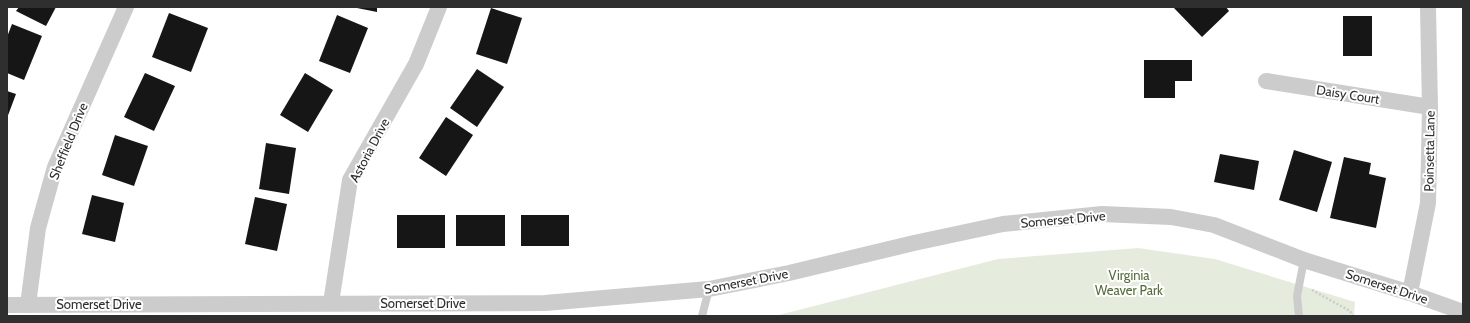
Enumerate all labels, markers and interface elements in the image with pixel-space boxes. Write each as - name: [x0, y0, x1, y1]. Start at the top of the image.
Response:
- street label: Daisy Court: [1315, 81, 1381, 107]
- street label: Sheffield Drive: [45, 100, 91, 182]
- street label: Poinsetta Lane: [1420, 110, 1438, 192]
- street label: Astoria Drive: [345, 115, 393, 185]
- street label: Somerset Drive: [1020, 207, 1107, 231]
- street label: Somerset Drive: [703, 265, 790, 297]
- street label: Somerset Drive: [1344, 265, 1430, 307]
- park label: Virginia Weaver Park: [1095, 267, 1163, 298]
- street label: Somerset Drive: [380, 295, 466, 311]
- street label: Somerset Drive: [56, 296, 142, 312]

